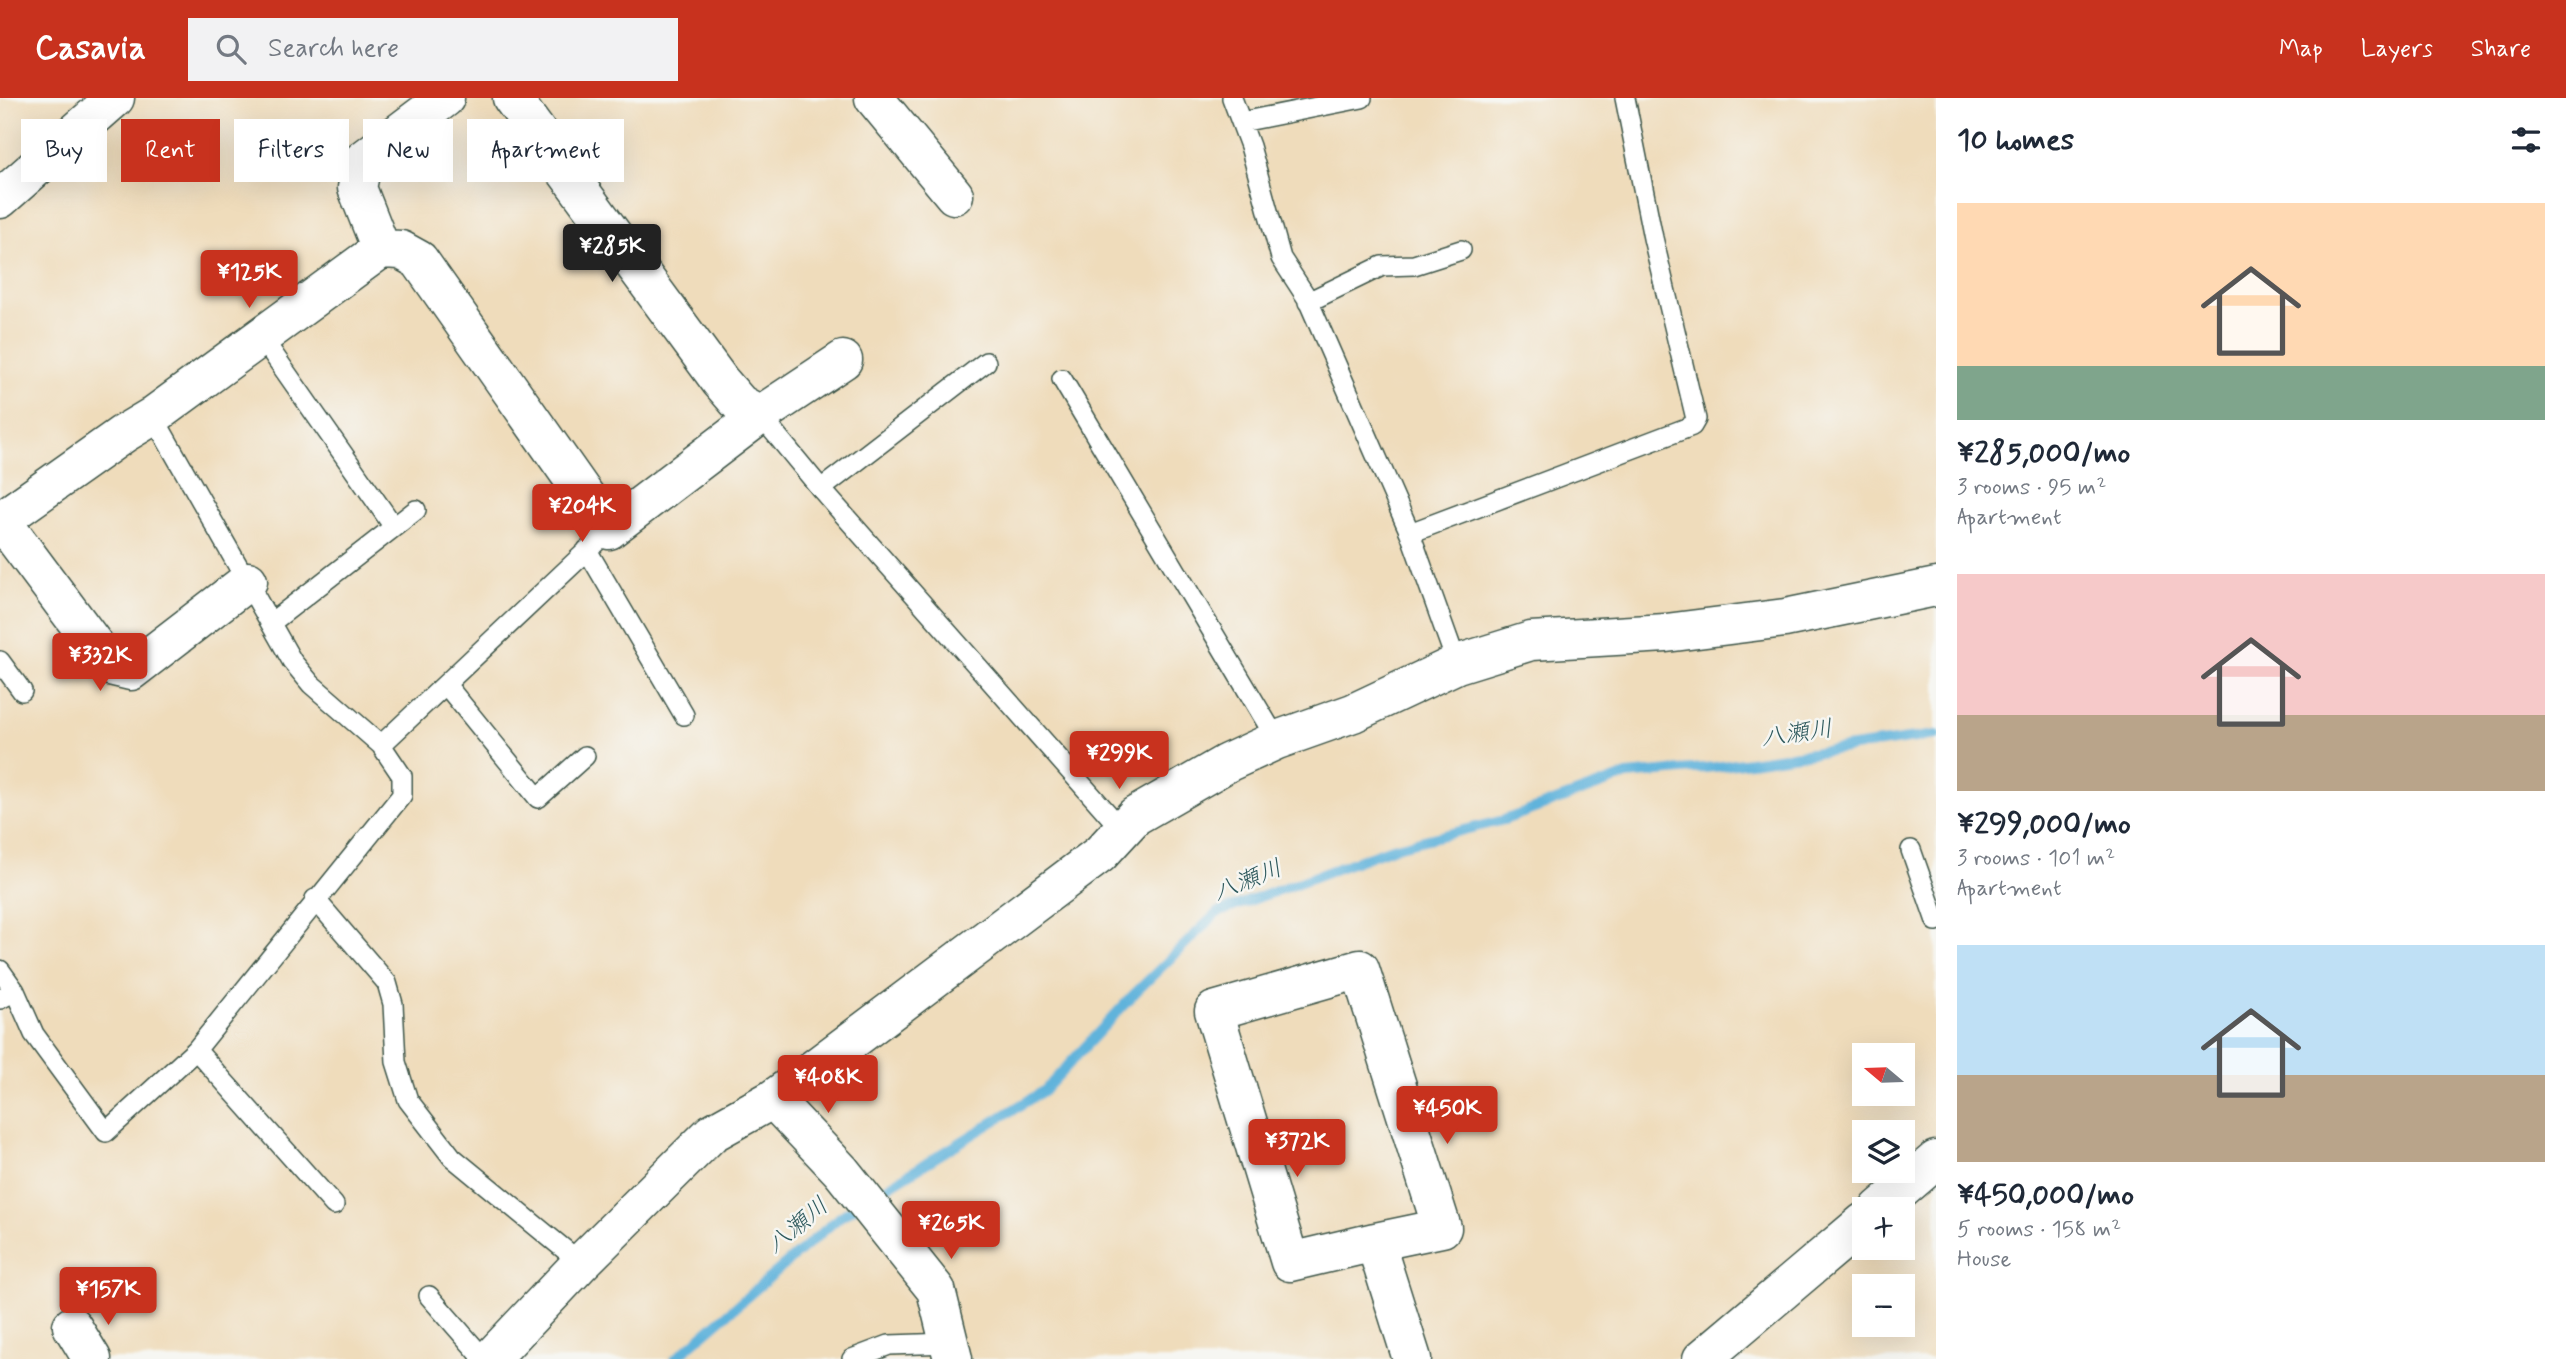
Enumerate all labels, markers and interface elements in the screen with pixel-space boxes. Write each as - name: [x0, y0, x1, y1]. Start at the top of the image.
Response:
- search box: [188, 18, 678, 81]
- text: Casavia: [35, 27, 146, 71]
- icon: search: [212, 30, 250, 68]
- text: Search here: [268, 32, 399, 66]
- text: Map: [2279, 34, 2323, 65]
- text: Layers: [2361, 34, 2433, 65]
- text: Share: [2471, 34, 2531, 65]
- chip: Buy: [21, 119, 107, 182]
- chip: Rent: [121, 119, 220, 182]
- chip: Filters: [234, 119, 349, 182]
- chip: New: [363, 119, 453, 182]
- chip: Apartment: [467, 119, 624, 182]
- text: 10 homes: [1957, 121, 2074, 160]
- icon: filters: [2507, 121, 2545, 159]
- pin: ¥285K: [563, 225, 661, 284]
- text: ¥285K: [579, 232, 645, 262]
- icon: home: [2188, 248, 2314, 374]
- pin: ¥125K: [200, 250, 298, 310]
- text: ¥125K: [217, 258, 281, 288]
- text: ¥285,000/mo: [1957, 434, 2130, 473]
- text: 3 rooms · 95 m²: [1957, 473, 2106, 503]
- pin: ¥204K: [533, 484, 631, 544]
- text: ¥204K: [548, 492, 616, 522]
- text: Apartment: [1957, 503, 2062, 533]
- icon: home: [2188, 619, 2314, 745]
- pin: ¥332K: [51, 634, 149, 693]
- text: ¥332K: [68, 641, 132, 671]
- water label: 八瀬川: [1759, 714, 1835, 754]
- pin: ¥299K: [1070, 732, 1168, 791]
- text: ¥299K: [1086, 739, 1152, 769]
- text: ¥299,000/mo: [1957, 805, 2131, 844]
- text: 3 rooms · 101 m²: [1957, 844, 2115, 874]
- water label: 八瀬川: [1209, 853, 1287, 909]
- text: Apartment: [1957, 874, 2062, 904]
- icon: home: [2188, 990, 2314, 1116]
- north arrow: [1852, 1043, 1914, 1106]
- map controls: [1852, 1043, 1915, 1337]
- pin: ¥408K: [779, 1056, 877, 1115]
- text: ¥408K: [794, 1063, 862, 1093]
- pin: ¥450K: [1398, 1086, 1496, 1146]
- text: ¥450K: [1413, 1094, 1481, 1124]
- pin: ¥372K: [1248, 1119, 1346, 1179]
- button: layers: [1852, 1120, 1915, 1183]
- text: ¥372K: [1264, 1127, 1330, 1157]
- text: ¥450,000/mo: [1957, 1176, 2134, 1215]
- water label: 八瀬川: [760, 1191, 836, 1261]
- button: +: [1852, 1197, 1915, 1260]
- pin: ¥265K: [902, 1202, 1000, 1261]
- text: ¥265K: [918, 1209, 984, 1239]
- text: 5 rooms · 158 m²: [1957, 1215, 2121, 1245]
- text: House: [1957, 1245, 2011, 1275]
- pin: ¥157K: [59, 1268, 157, 1327]
- button: −: [1852, 1274, 1915, 1337]
- text: ¥157K: [76, 1275, 140, 1305]

